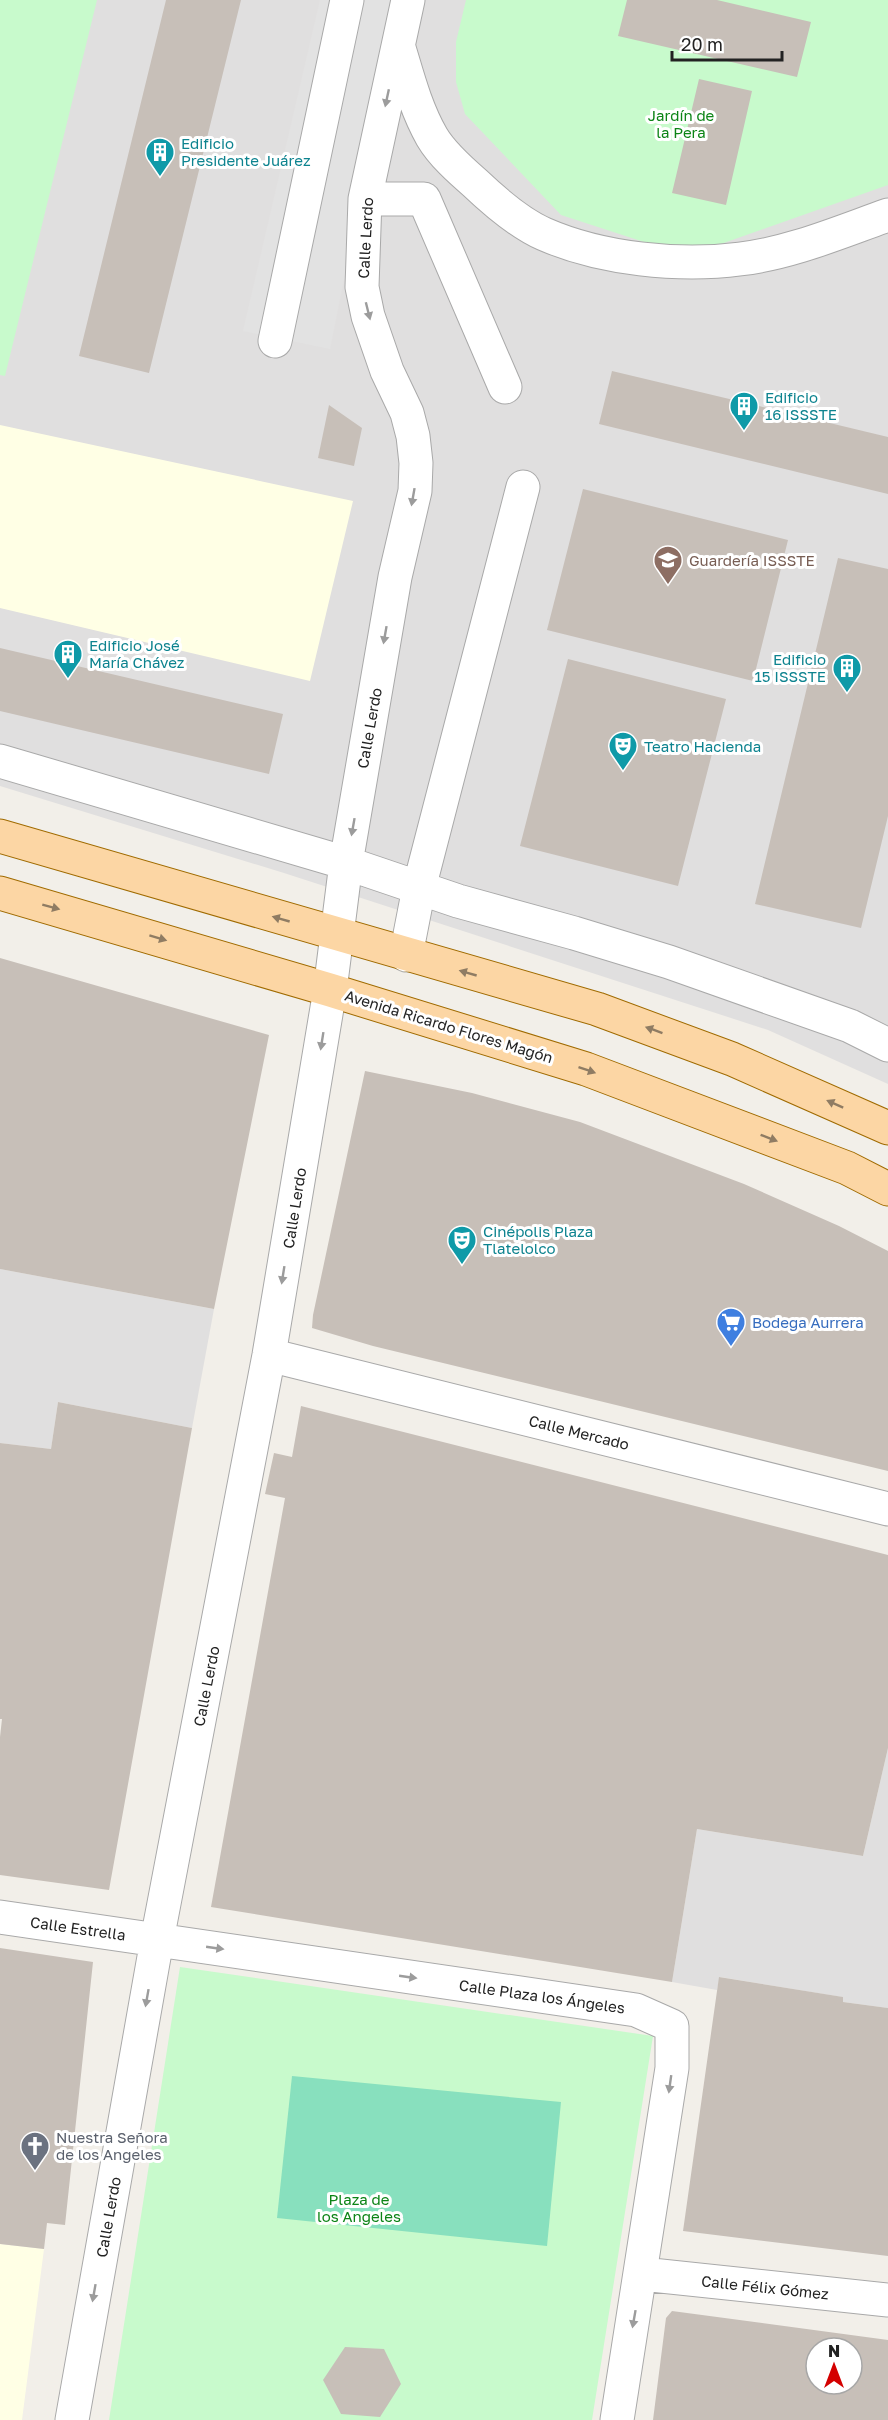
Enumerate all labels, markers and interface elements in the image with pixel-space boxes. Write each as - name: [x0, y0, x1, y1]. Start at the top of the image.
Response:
- scale bar: [672, 24, 782, 62]
- text: 20 m: [681, 33, 723, 55]
- one-way arrow: [381, 89, 391, 107]
- park label: Jardín de la Pera: [648, 106, 715, 141]
- place label: Edificio Presidente Juárez: [181, 134, 311, 169]
- building icon: Edificio Presidente Juárez: [144, 136, 176, 178]
- street label: Calle Lerdo: [354, 197, 376, 279]
- one-way arrow: [363, 302, 373, 320]
- place label: Edificio 16 ISSSTE: [765, 388, 837, 423]
- building icon: Edificio 16 ISSSTE: [728, 390, 760, 432]
- one-way arrow: [408, 488, 417, 507]
- school or university icon: Guardería ISSSTE: [652, 544, 684, 586]
- place label: Guardería ISSSTE: [689, 551, 815, 569]
- one-way arrow: [381, 625, 390, 644]
- place label: Edificio José María Chávez: [89, 636, 185, 671]
- building icon: Edificio José María Chávez: [52, 638, 84, 680]
- place label: Edificio 15 ISSSTE: [754, 650, 826, 685]
- building icon: Edificio 15 ISSSTE: [831, 652, 863, 694]
- street label: Calle Lerdo: [353, 686, 385, 770]
- theatre icon: Teatro Hacienda: [607, 730, 639, 772]
- place label: Teatro Hacienda: [644, 737, 761, 755]
- one-way arrow: [348, 818, 357, 837]
- one-way arrow: [42, 903, 60, 912]
- one-way arrow: [272, 914, 290, 923]
- one-way arrow: [149, 934, 167, 943]
- one-way arrow: [459, 968, 477, 977]
- street label: Avenida Ricardo Flores Magón: [343, 986, 555, 1066]
- one-way arrow: [645, 1025, 663, 1035]
- one-way arrow: [317, 1031, 326, 1050]
- one-way arrow: [578, 1065, 596, 1075]
- one-way arrow: [825, 1099, 843, 1109]
- one-way arrow: [760, 1134, 778, 1144]
- street label: Calle Lerdo: [279, 1166, 309, 1250]
- place label: Cinépolis Plaza Tlatelolco: [483, 1222, 593, 1257]
- theatre icon: Cinépolis Plaza Tlatelolco: [446, 1224, 478, 1266]
- one-way arrow: [278, 1265, 287, 1284]
- supermarket icon: Bodega Aurrera: [715, 1306, 747, 1348]
- place label: Bodega Aurrera: [752, 1313, 864, 1331]
- street label: Calle Mercado: [527, 1411, 631, 1453]
- street label: Calle Lerdo: [189, 1644, 223, 1728]
- street label: Calle Estrella: [29, 1912, 127, 1944]
- one-way arrow: [205, 1944, 224, 1953]
- one-way arrow: [398, 1972, 417, 1981]
- street label: Calle Plaza los Ángeles: [458, 1975, 626, 2017]
- one-way arrow: [142, 1988, 151, 2007]
- one-way arrow: [665, 2075, 674, 2094]
- place label: Nuestra Señora de los Angeles: [56, 2128, 168, 2163]
- church icon: Nuestra Señora de los Angeles: [19, 2130, 51, 2172]
- street label: Calle Lerdo: [92, 2175, 124, 2259]
- park label: Plaza de los Angeles: [317, 2190, 401, 2225]
- street label: Calle Félix Gómez: [700, 2271, 830, 2303]
- one-way arrow: [89, 2284, 98, 2303]
- one-way arrow: [629, 2309, 638, 2328]
- north arrow: [804, 2336, 864, 2396]
- text: N: [828, 2341, 840, 2361]

